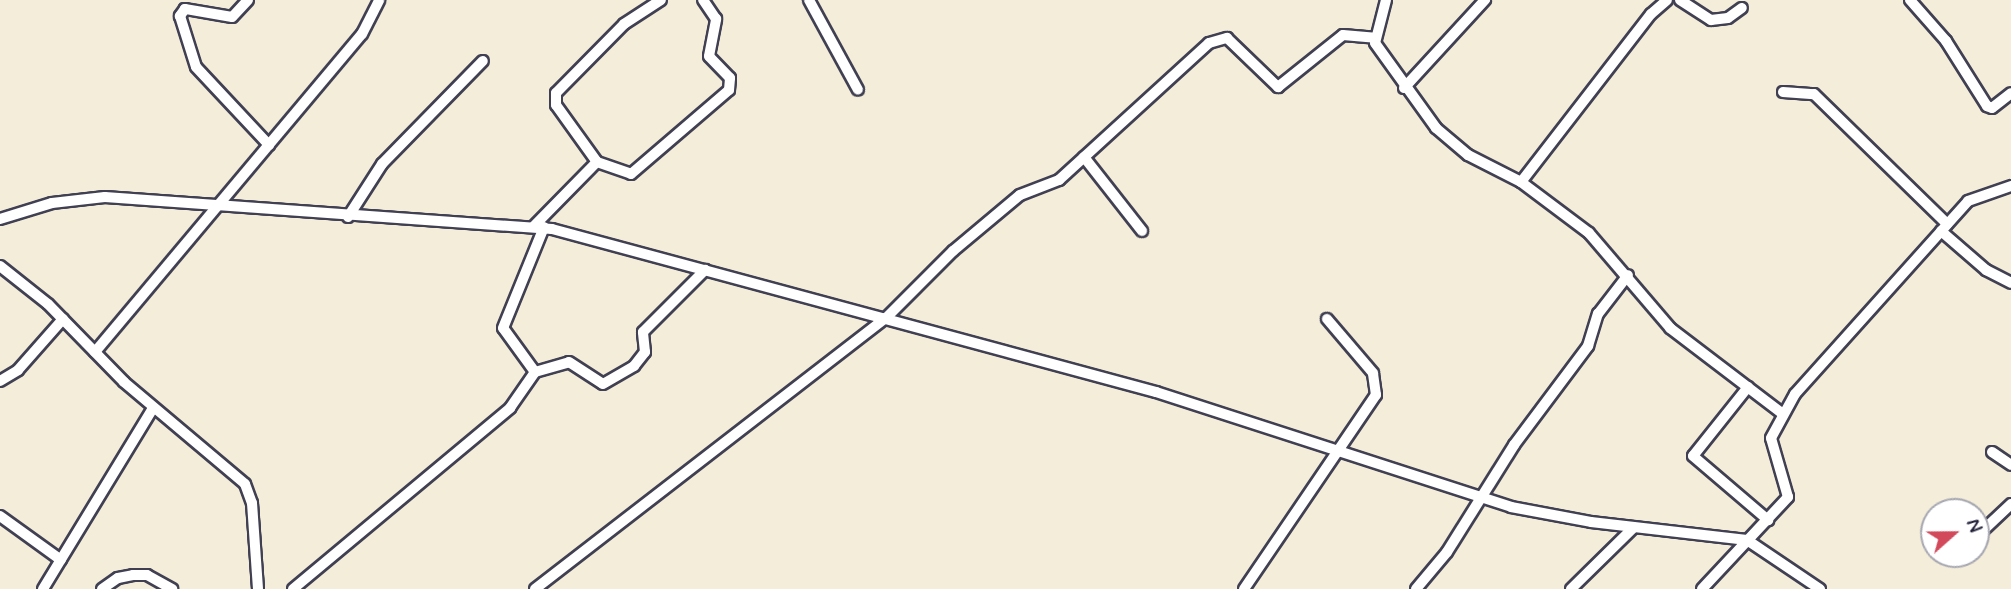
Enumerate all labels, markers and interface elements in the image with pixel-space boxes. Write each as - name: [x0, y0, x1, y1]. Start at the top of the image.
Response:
- north arrow: [1920, 498, 1990, 568]
- text: N: [1959, 516, 1987, 536]

